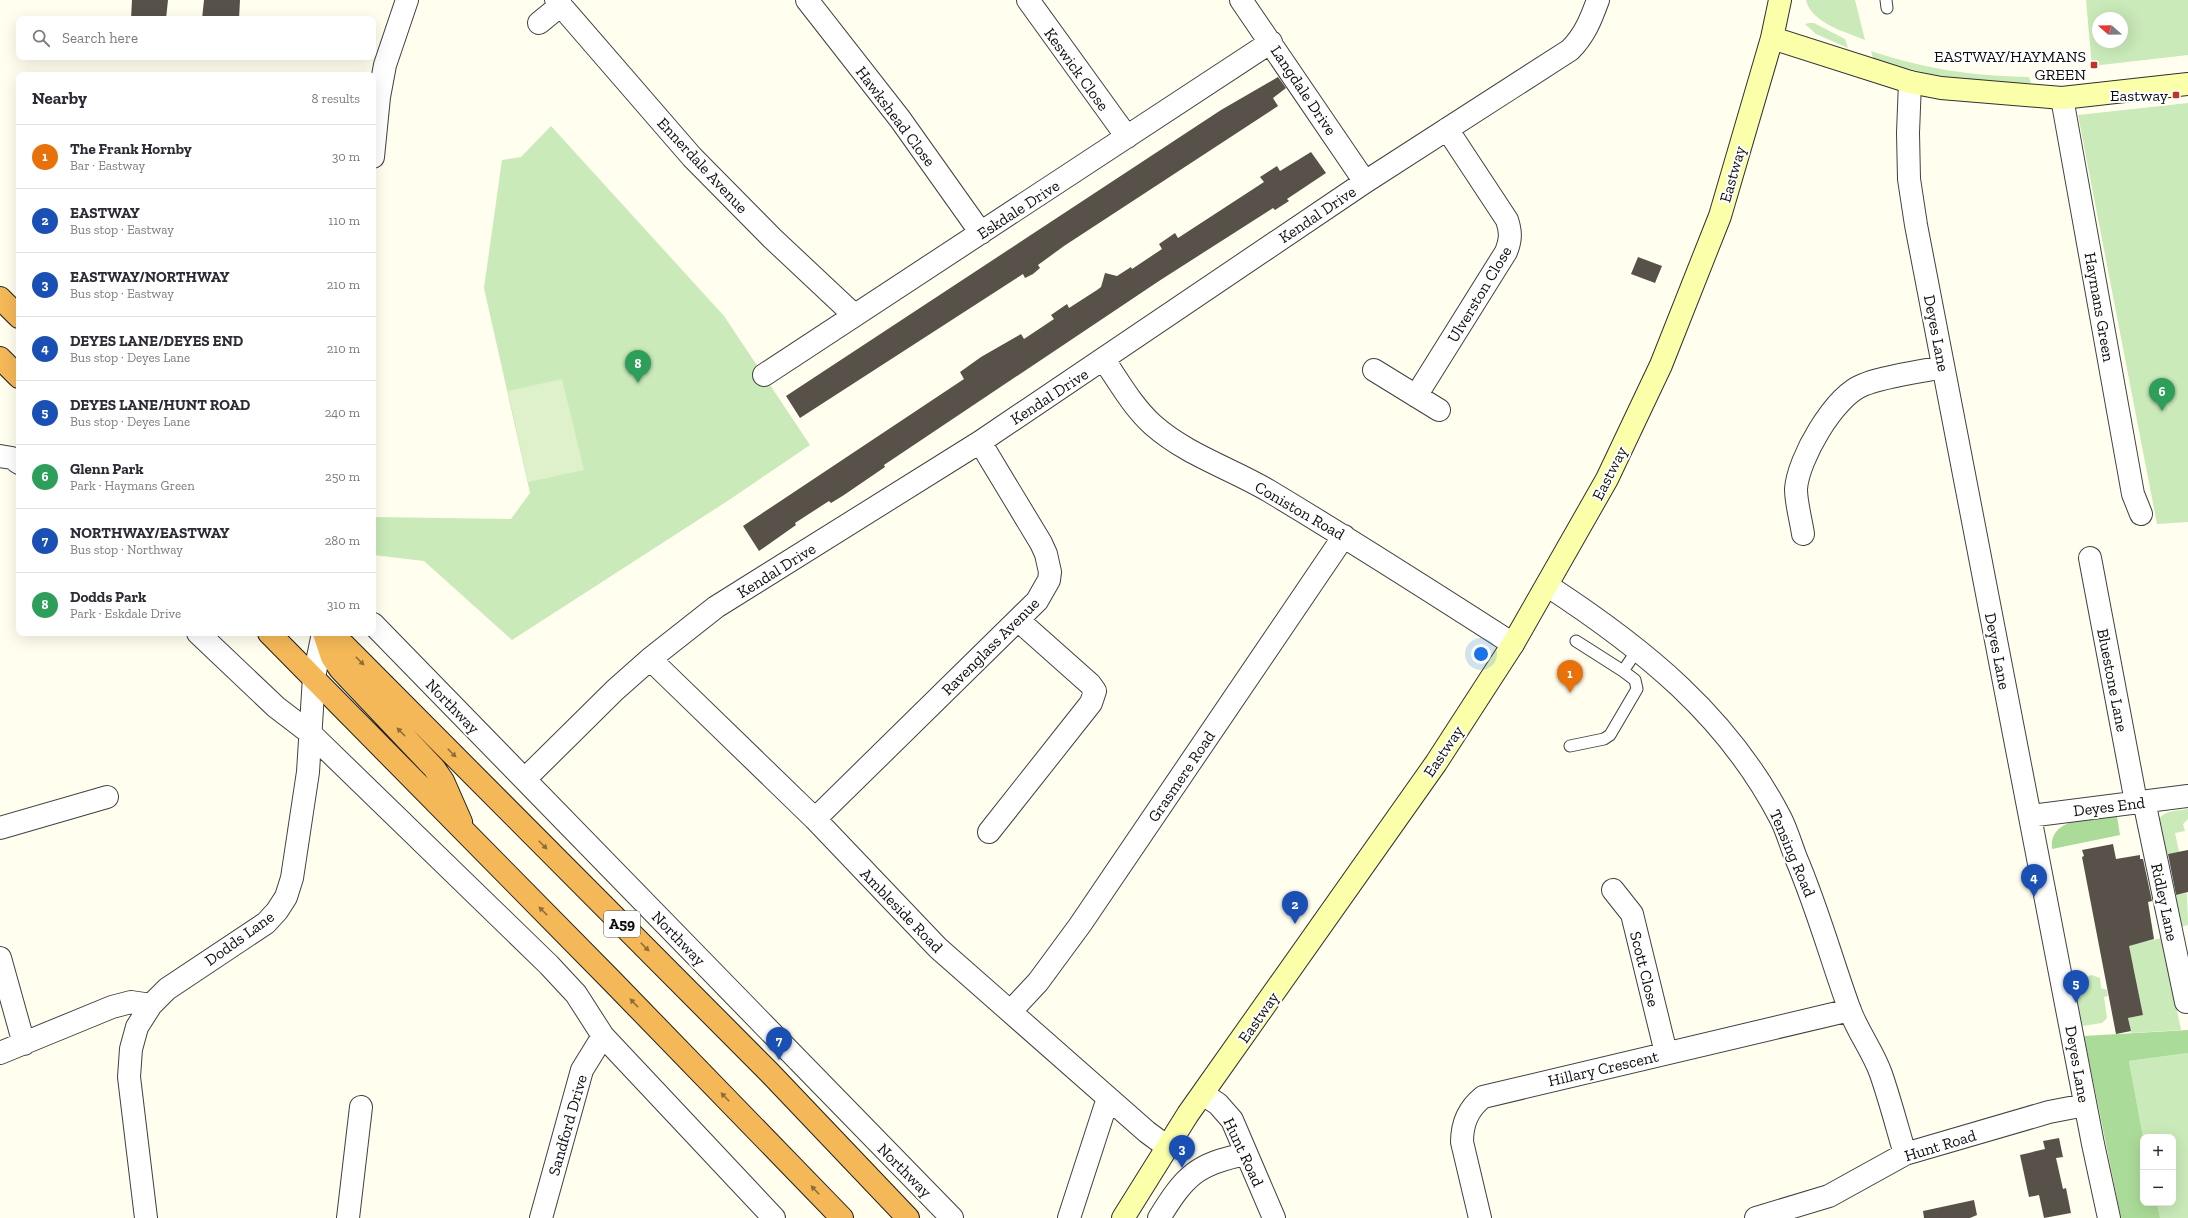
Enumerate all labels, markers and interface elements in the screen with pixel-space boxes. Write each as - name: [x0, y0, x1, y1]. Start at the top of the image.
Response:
- north arrow: [2092, 12, 2128, 48]
- search box: [16, 16, 376, 60]
- street label: Keswick Close: [1040, 24, 1113, 114]
- icon: search: [30, 27, 52, 49]
- text: Search here: [62, 29, 138, 47]
- street label: Langdale Drive: [1267, 42, 1341, 139]
- place label: EASTWAY/HAYMANS GREEN: [1934, 47, 2086, 84]
- marker: EASTWAY/HAYMANS GREEN: [2089, 60, 2099, 70]
- street label: Hawkshead Close: [852, 62, 940, 170]
- place label: Eastway: [2110, 86, 2169, 105]
- text: Nearby: [32, 88, 87, 108]
- marker: Eastway: [2171, 90, 2181, 100]
- text: 8 results: [312, 91, 360, 106]
- street label: Ennerdale Avenue: [653, 113, 752, 217]
- text: The Frank Hornby: [70, 140, 192, 158]
- street label: Eastway: [1715, 143, 1750, 205]
- text: 1: [42, 149, 48, 164]
- text: 30 m: [332, 149, 360, 164]
- text: Bar · Eastway: [70, 158, 145, 173]
- street label: Eskdale Drive: [974, 176, 1063, 243]
- street label: Kendal Drive: [1275, 182, 1359, 247]
- text: EASTWAY: [70, 204, 140, 222]
- text: 2: [42, 213, 48, 228]
- text: 110 m: [328, 213, 360, 228]
- text: Bus stop · Eastway: [70, 222, 174, 237]
- street label: Ulverston Close: [1443, 243, 1516, 346]
- street label: Haymans Green: [2081, 251, 2119, 364]
- text: EASTWAY/NORTHWAY: [70, 268, 229, 286]
- text: 3: [42, 277, 48, 292]
- text: 210 m: [327, 277, 360, 292]
- text: Bus stop · Eastway: [70, 286, 174, 301]
- street label: Deyes Lane: [1920, 293, 1953, 373]
- text: DEYES LANE/DEYES END: [70, 332, 243, 350]
- text: 4: [41, 341, 49, 356]
- text: 210 m: [327, 341, 360, 356]
- text: Bus stop · Deyes Lane: [70, 350, 190, 365]
- pin: 8: [625, 350, 651, 383]
- street label: Kendal Drive: [1007, 364, 1092, 429]
- pin: 6: [2149, 378, 2175, 411]
- text: DEYES LANE/HUNT ROAD: [70, 396, 250, 414]
- text: 5: [42, 405, 48, 420]
- text: 240 m: [325, 405, 360, 420]
- text: Bus stop · Deyes Lane: [70, 414, 190, 429]
- street label: Eastway: [1588, 442, 1631, 503]
- text: Glenn Park: [70, 460, 144, 478]
- text: 6: [42, 469, 48, 484]
- text: 250 m: [325, 469, 360, 484]
- street label: Coniston Road: [1251, 477, 1348, 544]
- text: Park · Haymans Green: [70, 478, 195, 493]
- text: NORTHWAY/EASTWAY: [70, 524, 229, 542]
- text: 7: [42, 533, 48, 548]
- text: 280 m: [325, 533, 360, 548]
- street label: Kendal Drive: [734, 539, 819, 602]
- text: Bus stop · Northway: [70, 542, 183, 557]
- text: Dodds Park: [70, 588, 146, 606]
- street label: Ravenglass Avenue: [938, 594, 1043, 699]
- text: 8: [41, 597, 49, 612]
- text: 310 m: [327, 597, 360, 612]
- text: Park · Eskdale Drive: [70, 606, 181, 621]
- street label: Deyes Lane: [1981, 611, 2014, 691]
- street label: Bluestone Lane: [2093, 627, 2132, 733]
- your location: [1471, 644, 1491, 664]
- one-way arrow: [355, 656, 365, 666]
- pin: 1: [1557, 660, 1583, 693]
- street label: Northway: [422, 675, 484, 738]
- street label: Eastway: [1419, 721, 1468, 781]
- one-way arrow: [396, 727, 406, 737]
- street label: Grasmere Road: [1144, 727, 1219, 826]
- one-way arrow: [447, 748, 457, 757]
- street label: Deyes End: [2072, 793, 2146, 820]
- street label: Tensing Road: [1766, 807, 1820, 900]
- one-way arrow: [538, 840, 548, 850]
- street label: Ridley Lane: [2147, 861, 2182, 943]
- street label: Ambleside Road: [856, 864, 947, 957]
- pin: 4: [2021, 864, 2047, 897]
- pin: 2: [1282, 891, 1308, 924]
- one-way arrow: [538, 906, 548, 916]
- street label: Dodds Lane: [201, 907, 278, 970]
- street label: Northway: [648, 907, 710, 970]
- road number: A59: [604, 911, 640, 937]
- street label: Scott Close: [1626, 929, 1663, 1009]
- one-way arrow: [640, 942, 650, 952]
- pin: 5: [2063, 970, 2089, 1003]
- street label: Eastway: [1234, 987, 1283, 1046]
- one-way arrow: [629, 998, 639, 1008]
- street label: Deyes Lane: [2061, 1024, 2094, 1104]
- pin: 7: [766, 1027, 792, 1060]
- street label: Hillary Crescent: [1546, 1047, 1660, 1090]
- street label: Sandford Drive: [544, 1072, 591, 1178]
- one-way arrow: [720, 1092, 729, 1102]
- street label: Hunt Road: [1219, 1115, 1268, 1190]
- street label: Hunt Road: [1902, 1126, 1978, 1165]
- map controls: [2140, 1134, 2176, 1206]
- button: +: [2140, 1134, 2176, 1170]
- pin: 3: [1169, 1135, 1195, 1168]
- street label: Northway: [874, 1139, 936, 1202]
- button: −: [2140, 1170, 2176, 1206]
- one-way arrow: [810, 1185, 820, 1195]

